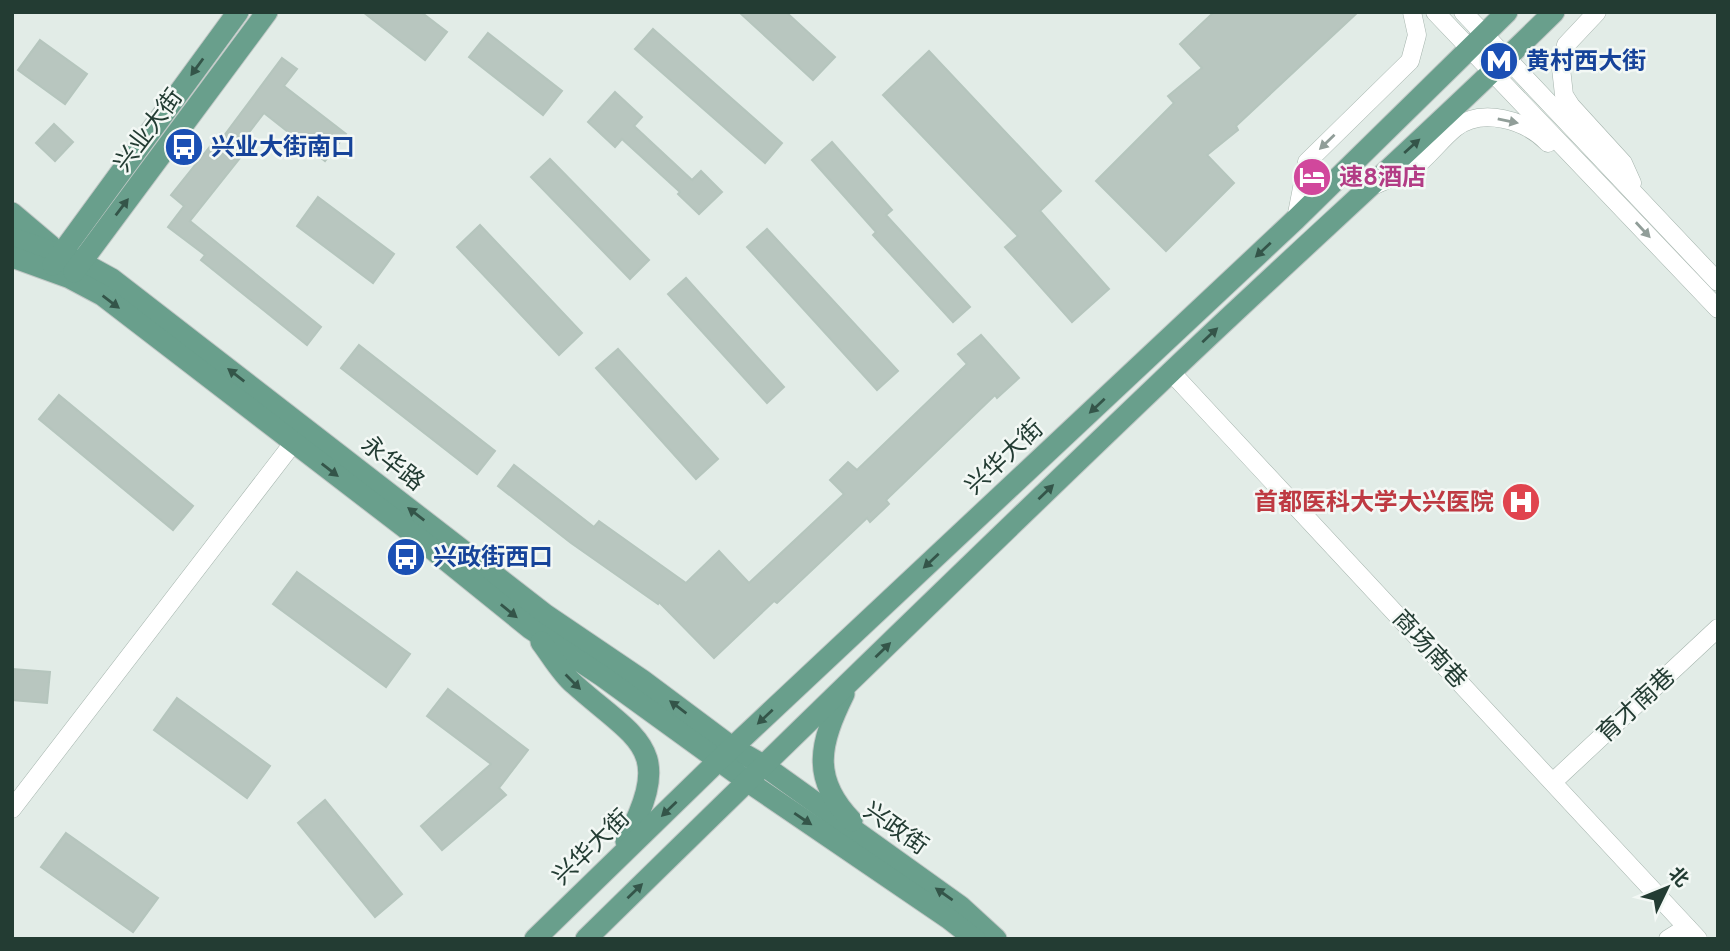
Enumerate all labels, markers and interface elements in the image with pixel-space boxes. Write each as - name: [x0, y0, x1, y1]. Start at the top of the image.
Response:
- metro station icon: 黄村西大街: [1478, 40, 1520, 82]
- place label: 黄村西大街: [1526, 48, 1646, 78]
- one-way arrow: [190, 58, 204, 76]
- street label: 兴业大街: [109, 84, 190, 179]
- one-way arrow: [1497, 116, 1519, 127]
- bus stop icon: 兴业大街南口: [163, 126, 205, 168]
- place label: 兴业大街南口: [211, 134, 355, 164]
- one-way arrow: [1319, 134, 1336, 150]
- one-way arrow: [1403, 138, 1420, 154]
- hotel icon: 速8酒店: [1291, 156, 1333, 198]
- place label: 速8酒店: [1339, 164, 1426, 194]
- one-way arrow: [115, 198, 129, 216]
- one-way arrow: [1635, 221, 1651, 238]
- one-way arrow: [1255, 241, 1272, 257]
- one-way arrow: [101, 294, 119, 309]
- one-way arrow: [1201, 327, 1218, 343]
- one-way arrow: [227, 368, 245, 382]
- one-way arrow: [1089, 397, 1106, 413]
- street label: 兴华大街: [960, 415, 1051, 502]
- street label: 永华路: [354, 431, 429, 499]
- one-way arrow: [321, 462, 339, 476]
- hospital icon: 首都医科大学大兴医院: [1500, 481, 1542, 523]
- one-way arrow: [1037, 485, 1054, 501]
- place label: 首都医科大学大兴医院: [1254, 489, 1494, 519]
- one-way arrow: [407, 507, 425, 522]
- bus stop icon: 兴政街西口: [385, 536, 427, 578]
- place label: 兴政街西口: [433, 544, 553, 574]
- one-way arrow: [923, 553, 940, 569]
- one-way arrow: [499, 603, 517, 618]
- street label: 商场南巷: [1385, 605, 1472, 696]
- one-way arrow: [874, 642, 891, 659]
- street label: 育才南巷: [1592, 663, 1683, 750]
- one-way arrow: [565, 673, 581, 690]
- one-way arrow: [669, 700, 687, 714]
- one-way arrow: [756, 709, 774, 725]
- street label: 兴政街: [857, 797, 933, 863]
- one-way arrow: [661, 800, 678, 816]
- street label: 兴华大街: [547, 804, 637, 893]
- one-way arrow: [793, 813, 813, 826]
- north arrow: [1632, 853, 1702, 923]
- text: 北: [1663, 863, 1693, 893]
- one-way arrow: [626, 883, 642, 900]
- one-way arrow: [935, 888, 953, 902]

